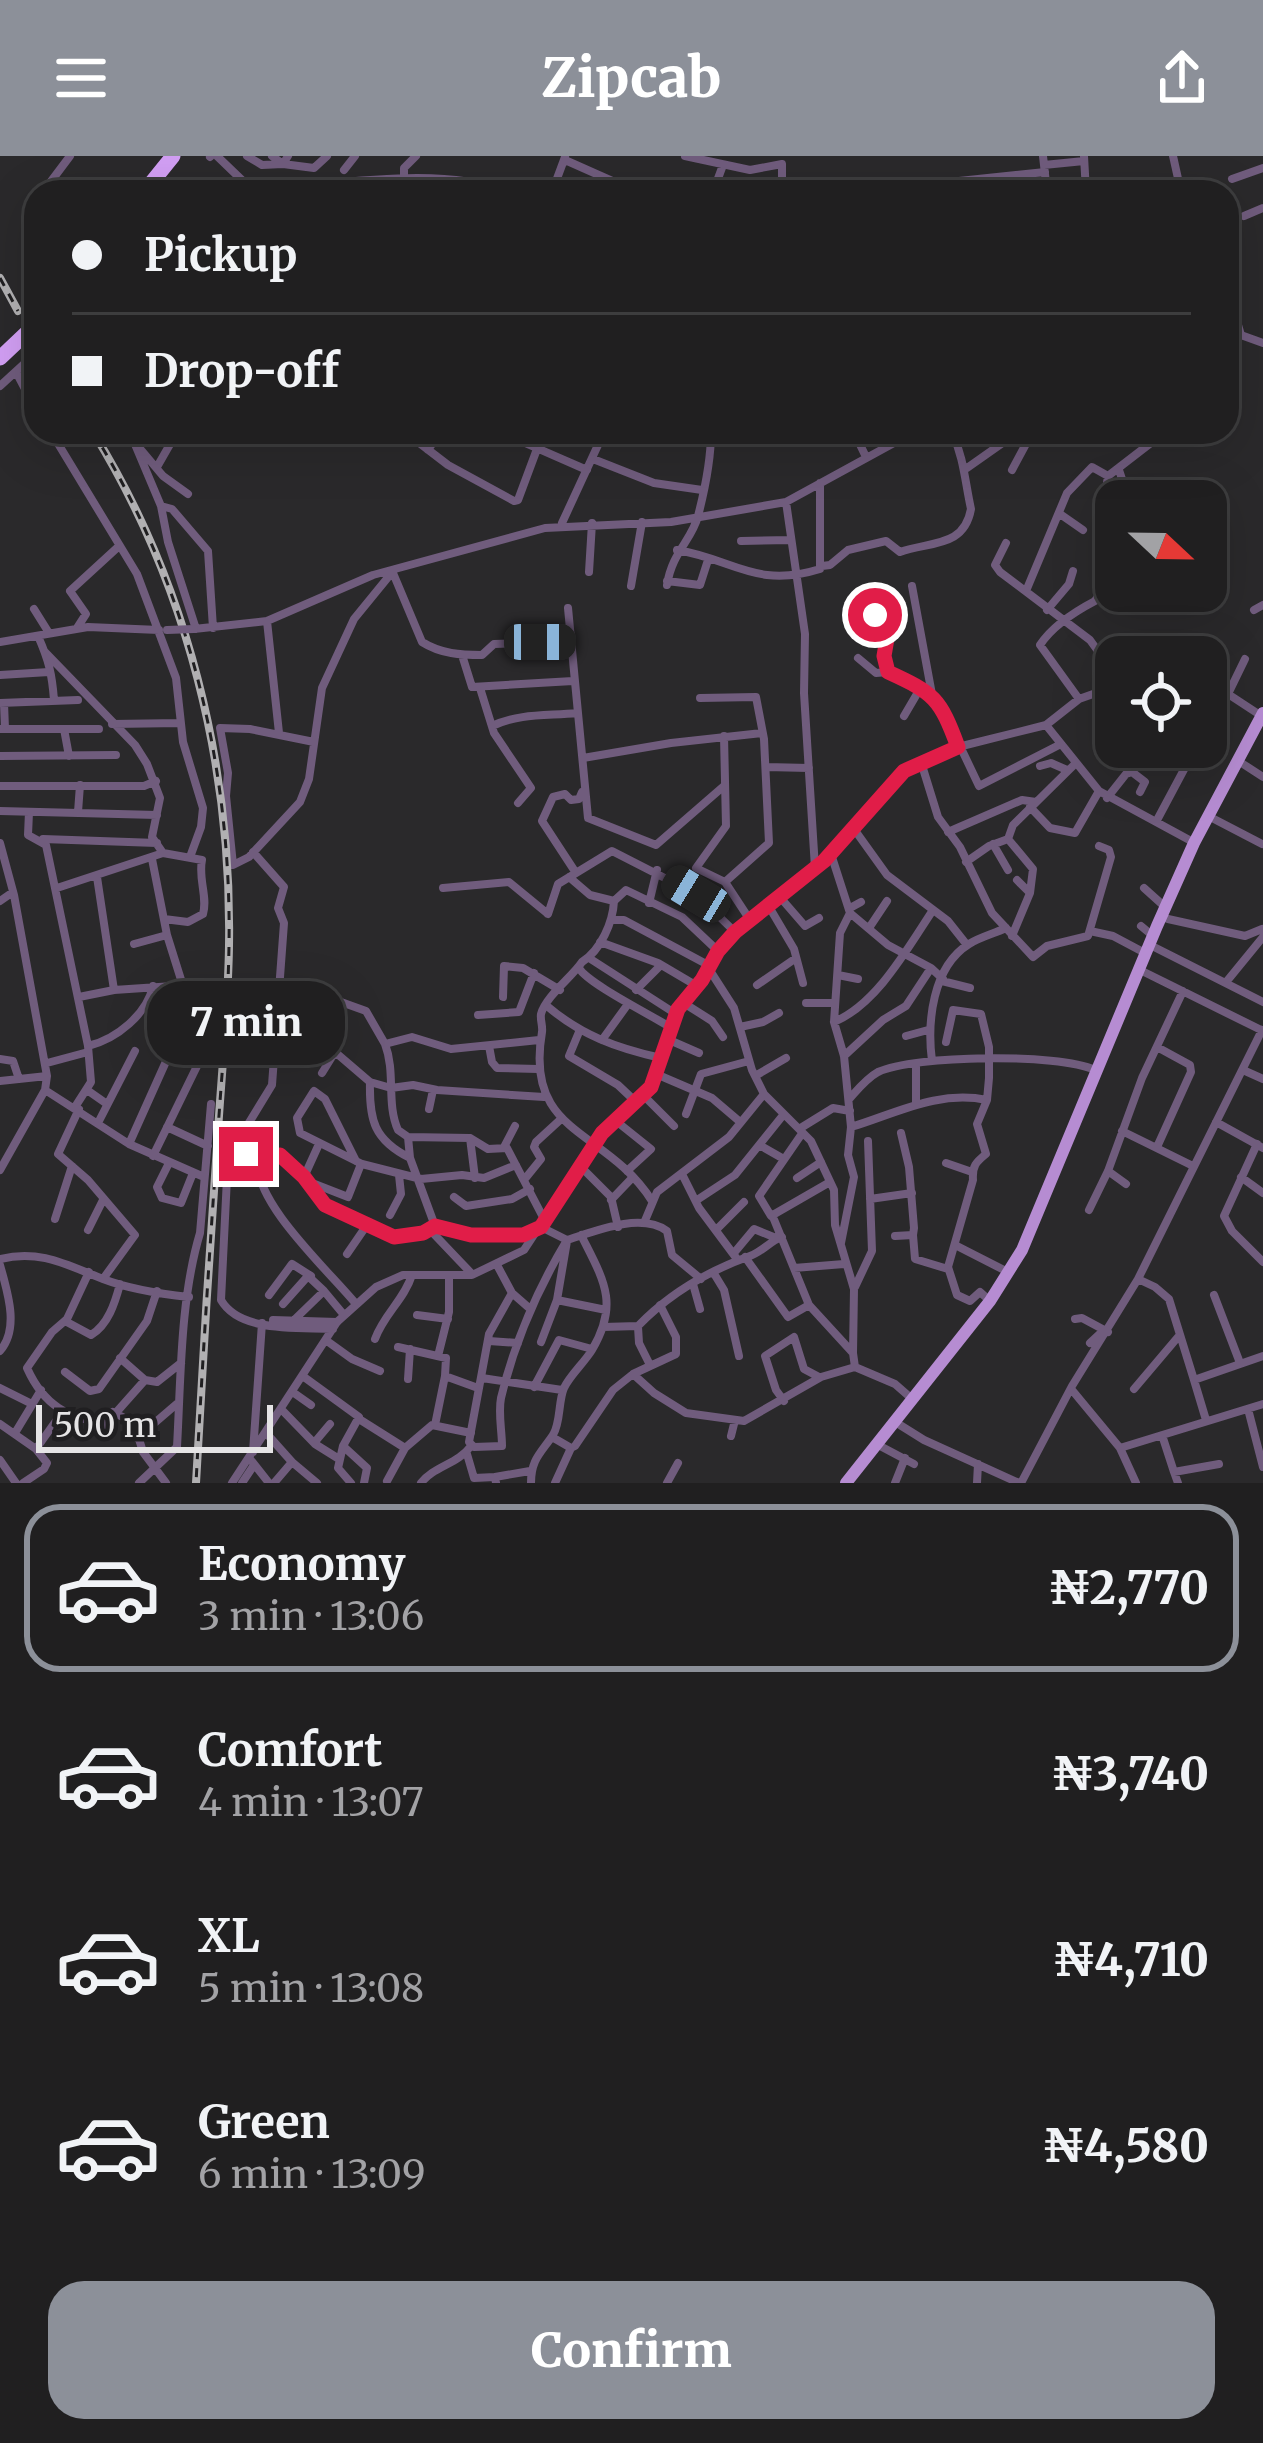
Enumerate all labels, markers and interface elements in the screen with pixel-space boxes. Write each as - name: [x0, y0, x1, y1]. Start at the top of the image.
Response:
- text: Zipcab: [542, 44, 721, 112]
- icon: menu: [48, 45, 114, 111]
- icon: share: [1149, 45, 1215, 111]
- text: Pickup: [144, 227, 298, 283]
- text: Drop-off: [144, 343, 339, 399]
- north arrow: [1095, 480, 1227, 612]
- map controls: [1095, 480, 1227, 768]
- route start: [848, 588, 902, 642]
- car: [504, 624, 576, 660]
- button: locate: [1095, 636, 1227, 768]
- car: [656, 860, 736, 928]
- callout: 7 min: [147, 980, 345, 1064]
- text: 7 min: [190, 998, 302, 1047]
- route end: [219, 1127, 273, 1181]
- scale bar: [36, 1399, 273, 1452]
- text: 500 m: [54, 1405, 156, 1446]
- icon: car: [54, 1534, 162, 1642]
- text: Economy: [198, 1536, 406, 1592]
- text: ₦2,770: [1048, 1560, 1209, 1616]
- text: 3 min · 13:06: [198, 1592, 424, 1641]
- icon: car: [54, 1720, 162, 1828]
- text: Comfort: [198, 1722, 382, 1778]
- text: ₦3,740: [1051, 1746, 1209, 1802]
- text: 4 min · 13:07: [198, 1778, 424, 1827]
- icon: car: [54, 1906, 162, 2014]
- text: XL: [198, 1908, 260, 1964]
- text: ₦4,710: [1052, 1932, 1209, 1988]
- text: 5 min · 13:08: [198, 1964, 424, 2013]
- icon: car: [54, 2092, 162, 2200]
- text: Green: [198, 2094, 330, 2150]
- text: ₦4,580: [1042, 2118, 1209, 2174]
- text: 6 min · 13:09: [198, 2150, 426, 2199]
- button: Confirm: [48, 2281, 1215, 2419]

